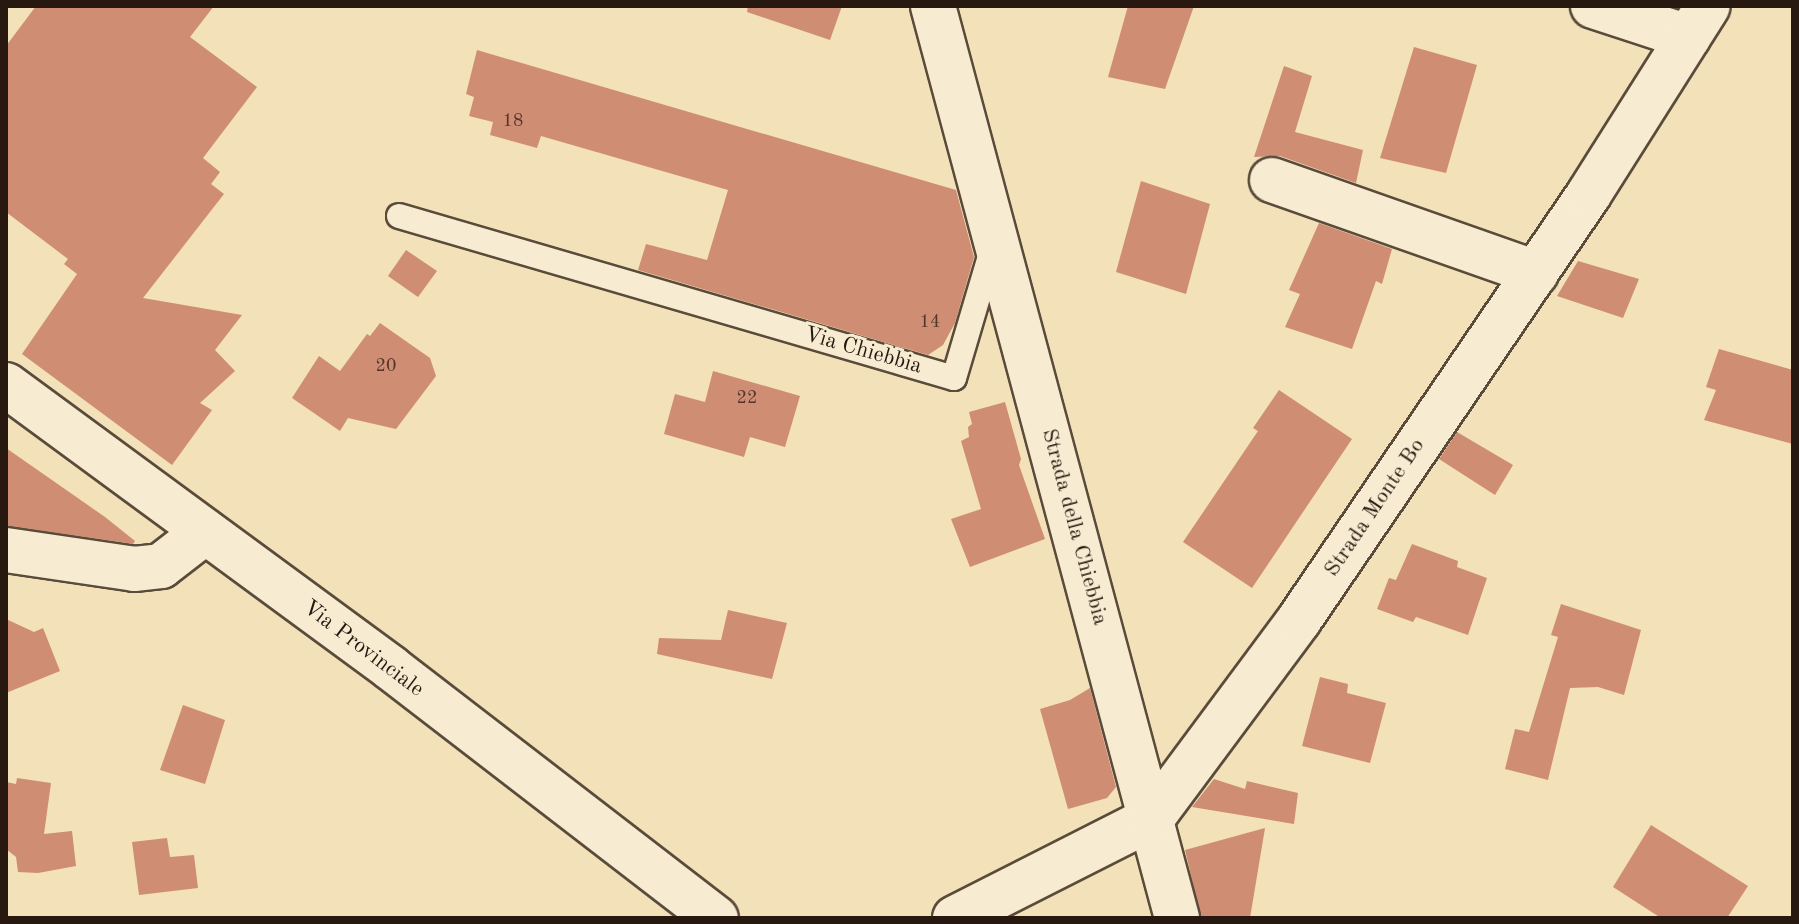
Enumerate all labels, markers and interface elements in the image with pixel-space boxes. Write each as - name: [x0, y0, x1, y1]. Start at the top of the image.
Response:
- house number: 18: [503, 110, 523, 132]
- house number: 14: [920, 311, 940, 333]
- street label: Via Chiebbia: [801, 322, 925, 380]
- house number: 20: [376, 355, 396, 377]
- house number: 22: [737, 387, 757, 409]
- street label: Strada della Chiebbia: [1035, 426, 1113, 628]
- street label: Strada Monte Bo: [1319, 434, 1431, 582]
- street label: Via Provinciale: [297, 595, 429, 703]

